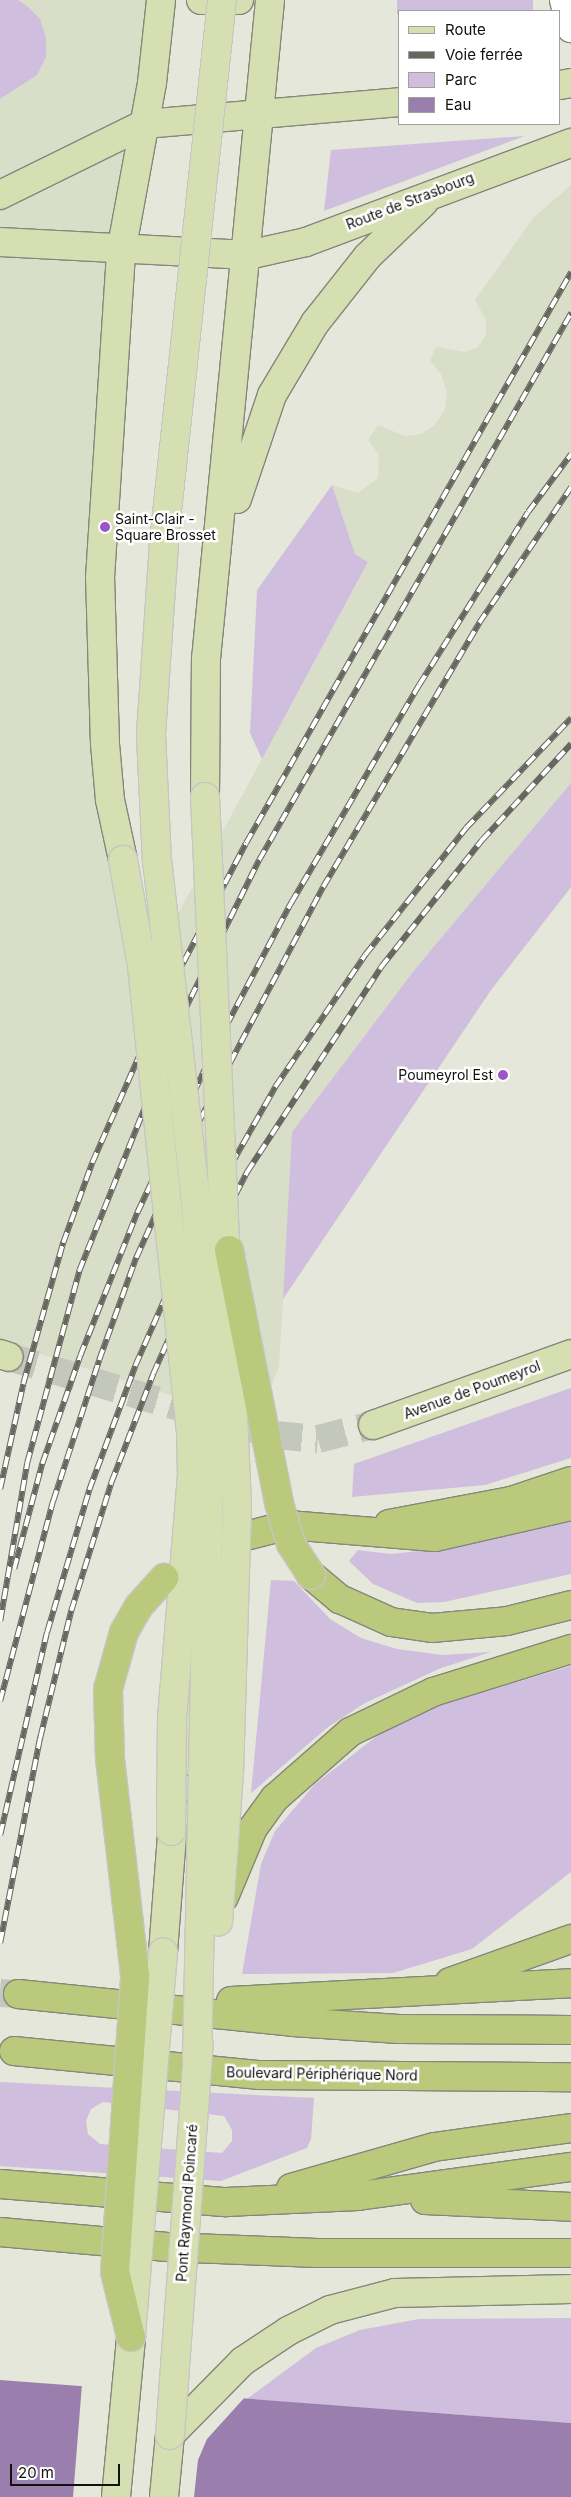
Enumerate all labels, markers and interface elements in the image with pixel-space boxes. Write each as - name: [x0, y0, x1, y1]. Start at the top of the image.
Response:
- legend: [398, 10, 561, 125]
- text: Route: [445, 20, 486, 39]
- text: Voie ferrée: [445, 45, 523, 64]
- text: Parc: [445, 70, 477, 89]
- text: Eau: [445, 95, 471, 114]
- street label: Route de Strasbourg: [344, 169, 476, 233]
- place label: Saint-Clair - Square Brosset: [115, 511, 216, 544]
- marker: Saint-Clair - Square Brosset: [99, 521, 111, 533]
- place label: Poumeyrol Est: [398, 1067, 493, 1083]
- marker: Poumeyrol Est: [497, 1069, 509, 1081]
- street label: Avenue de Poumeyrol: [401, 1357, 543, 1423]
- street label: Boulevard Périphérique Nord: [226, 2064, 418, 2084]
- street label: Pont Raymond Poincaré: [173, 2124, 201, 2282]
- scale bar: [12, 2454, 122, 2486]
- text: 20 m: [18, 2463, 54, 2482]

